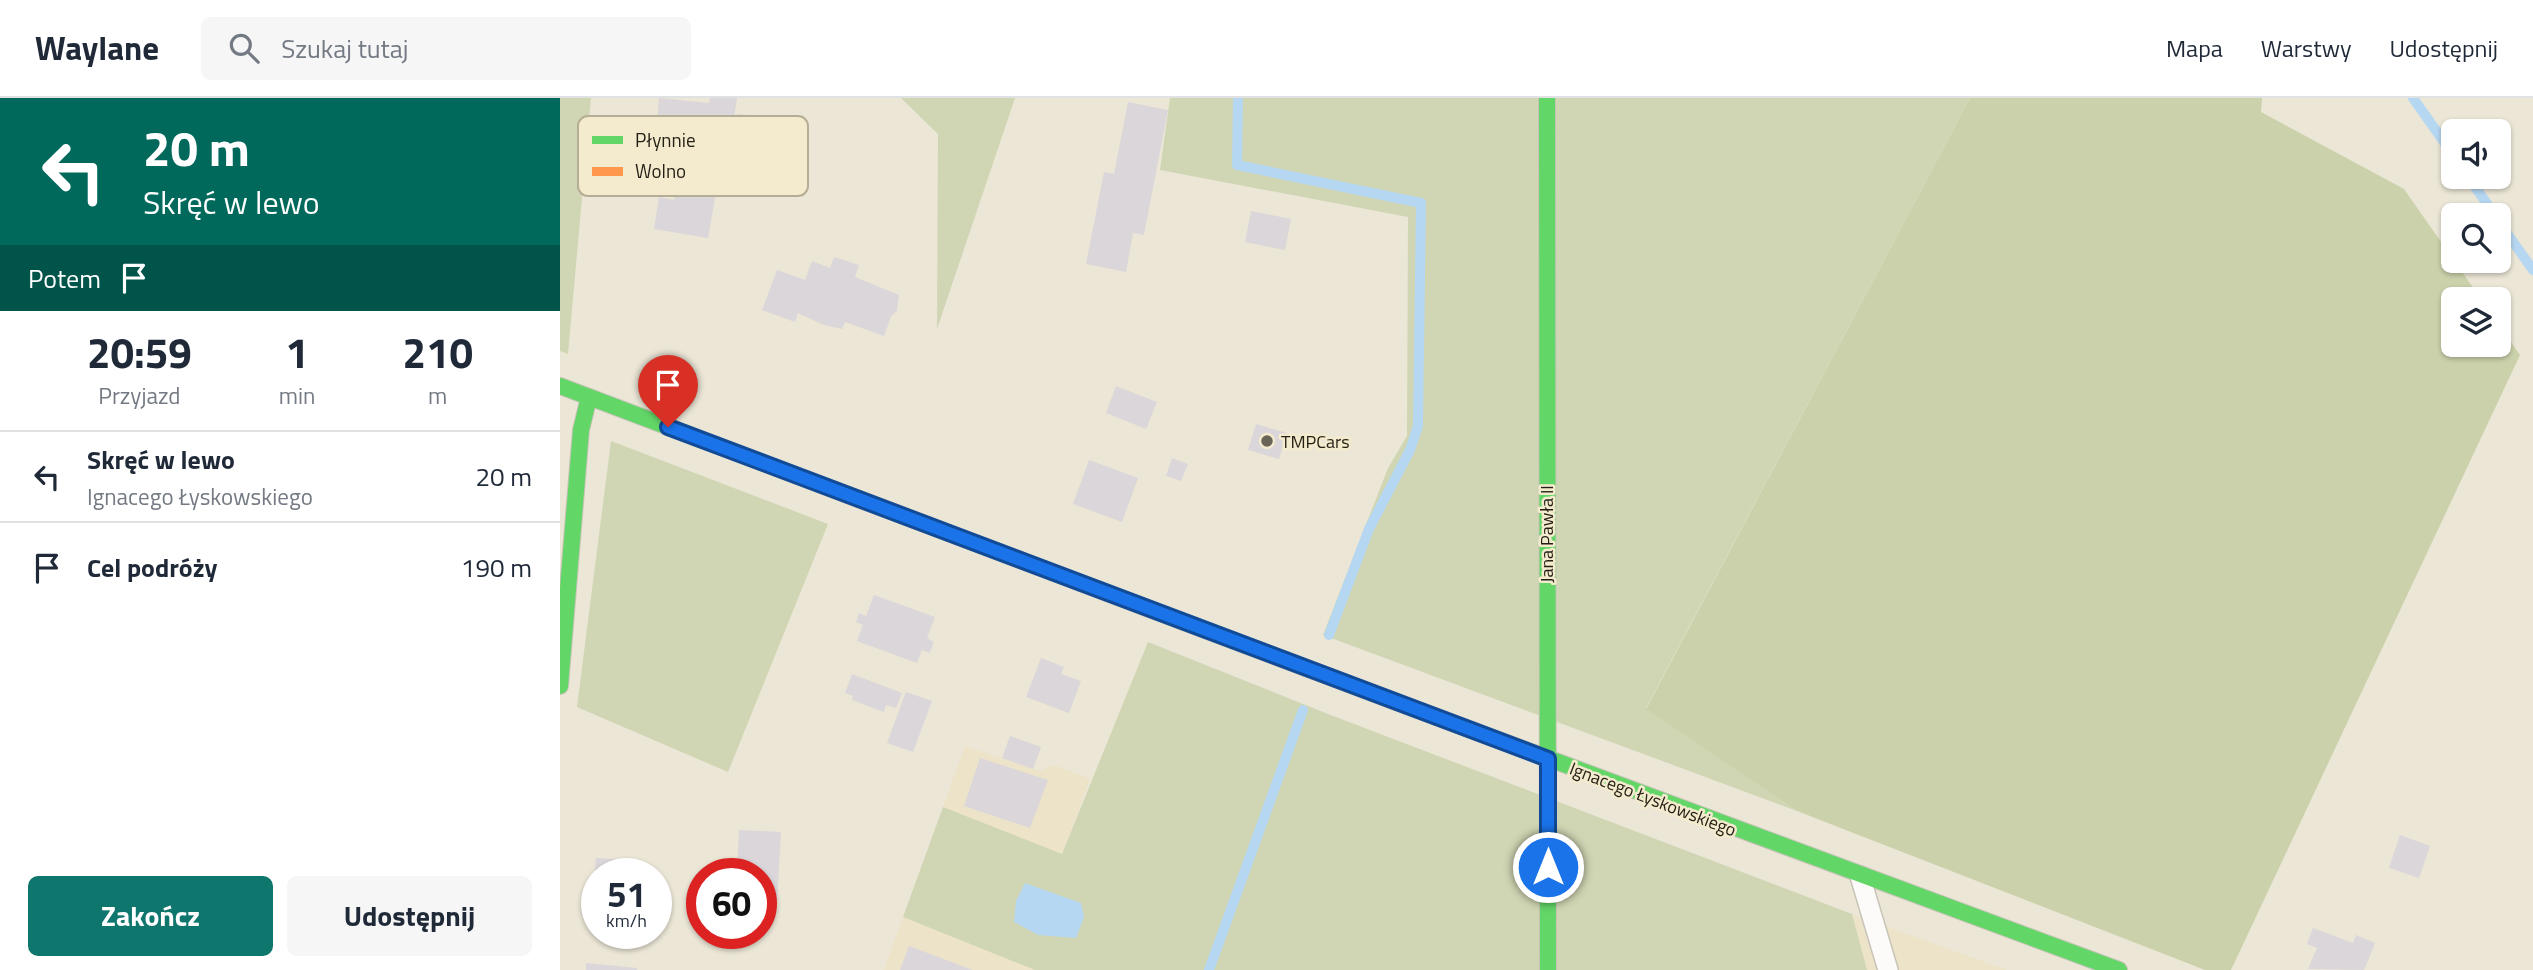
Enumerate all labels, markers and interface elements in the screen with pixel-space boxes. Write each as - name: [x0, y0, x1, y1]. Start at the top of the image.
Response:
- search box: [201, 17, 691, 80]
- text: Waylane: [35, 23, 159, 73]
- icon: search: [225, 29, 263, 67]
- text: Szukaj tutaj: [281, 29, 408, 68]
- text: Mapa: [2166, 30, 2223, 66]
- text: Warstwy: [2261, 30, 2352, 66]
- text: Udostępnij: [2390, 30, 2498, 66]
- text: 20 m: [143, 110, 250, 185]
- legend: [578, 116, 808, 196]
- map controls: [2441, 119, 2511, 357]
- button: sound: [2441, 119, 2511, 189]
- text: Płynnie: [635, 125, 696, 154]
- icon: left: [28, 126, 119, 217]
- text: Wolno: [635, 156, 686, 185]
- text: Skręć w lewo: [143, 178, 320, 226]
- button: search: [2441, 203, 2511, 273]
- text: Potem: [28, 259, 101, 298]
- icon: arrive: [115, 259, 153, 297]
- button: layers: [2441, 287, 2511, 357]
- text: 20:59: [87, 320, 192, 384]
- text: 1: [285, 320, 309, 384]
- text: 210: [402, 320, 473, 384]
- pin: [638, 355, 698, 427]
- icon: arrive: [649, 366, 687, 404]
- text: Przyjazd: [98, 378, 181, 413]
- text: min: [279, 378, 315, 413]
- text: m: [428, 378, 447, 413]
- place label: TMPCars: [1281, 428, 1350, 455]
- marker: TMPCars: [1259, 433, 1275, 449]
- text: Skręć w lewo: [87, 440, 235, 479]
- text: 20 m: [475, 457, 532, 496]
- icon: left: [28, 458, 66, 496]
- text: Ignacego Łyskowskiego: [87, 479, 313, 514]
- street label: Jana Pawła II: [1533, 485, 1560, 583]
- text: Cel podróży: [87, 548, 217, 587]
- text: 190 m: [461, 548, 532, 587]
- icon: arrive: [28, 549, 66, 587]
- street label: Ignacego Łyskowskiego: [1566, 755, 1740, 843]
- position arrow: [1511, 830, 1585, 904]
- speed limit sign: 60: [686, 858, 777, 949]
- text: 51: [607, 867, 646, 921]
- button: Zakończ: [28, 876, 273, 956]
- button: Udostępnij: [287, 876, 532, 956]
- text: km/h: [606, 907, 647, 934]

